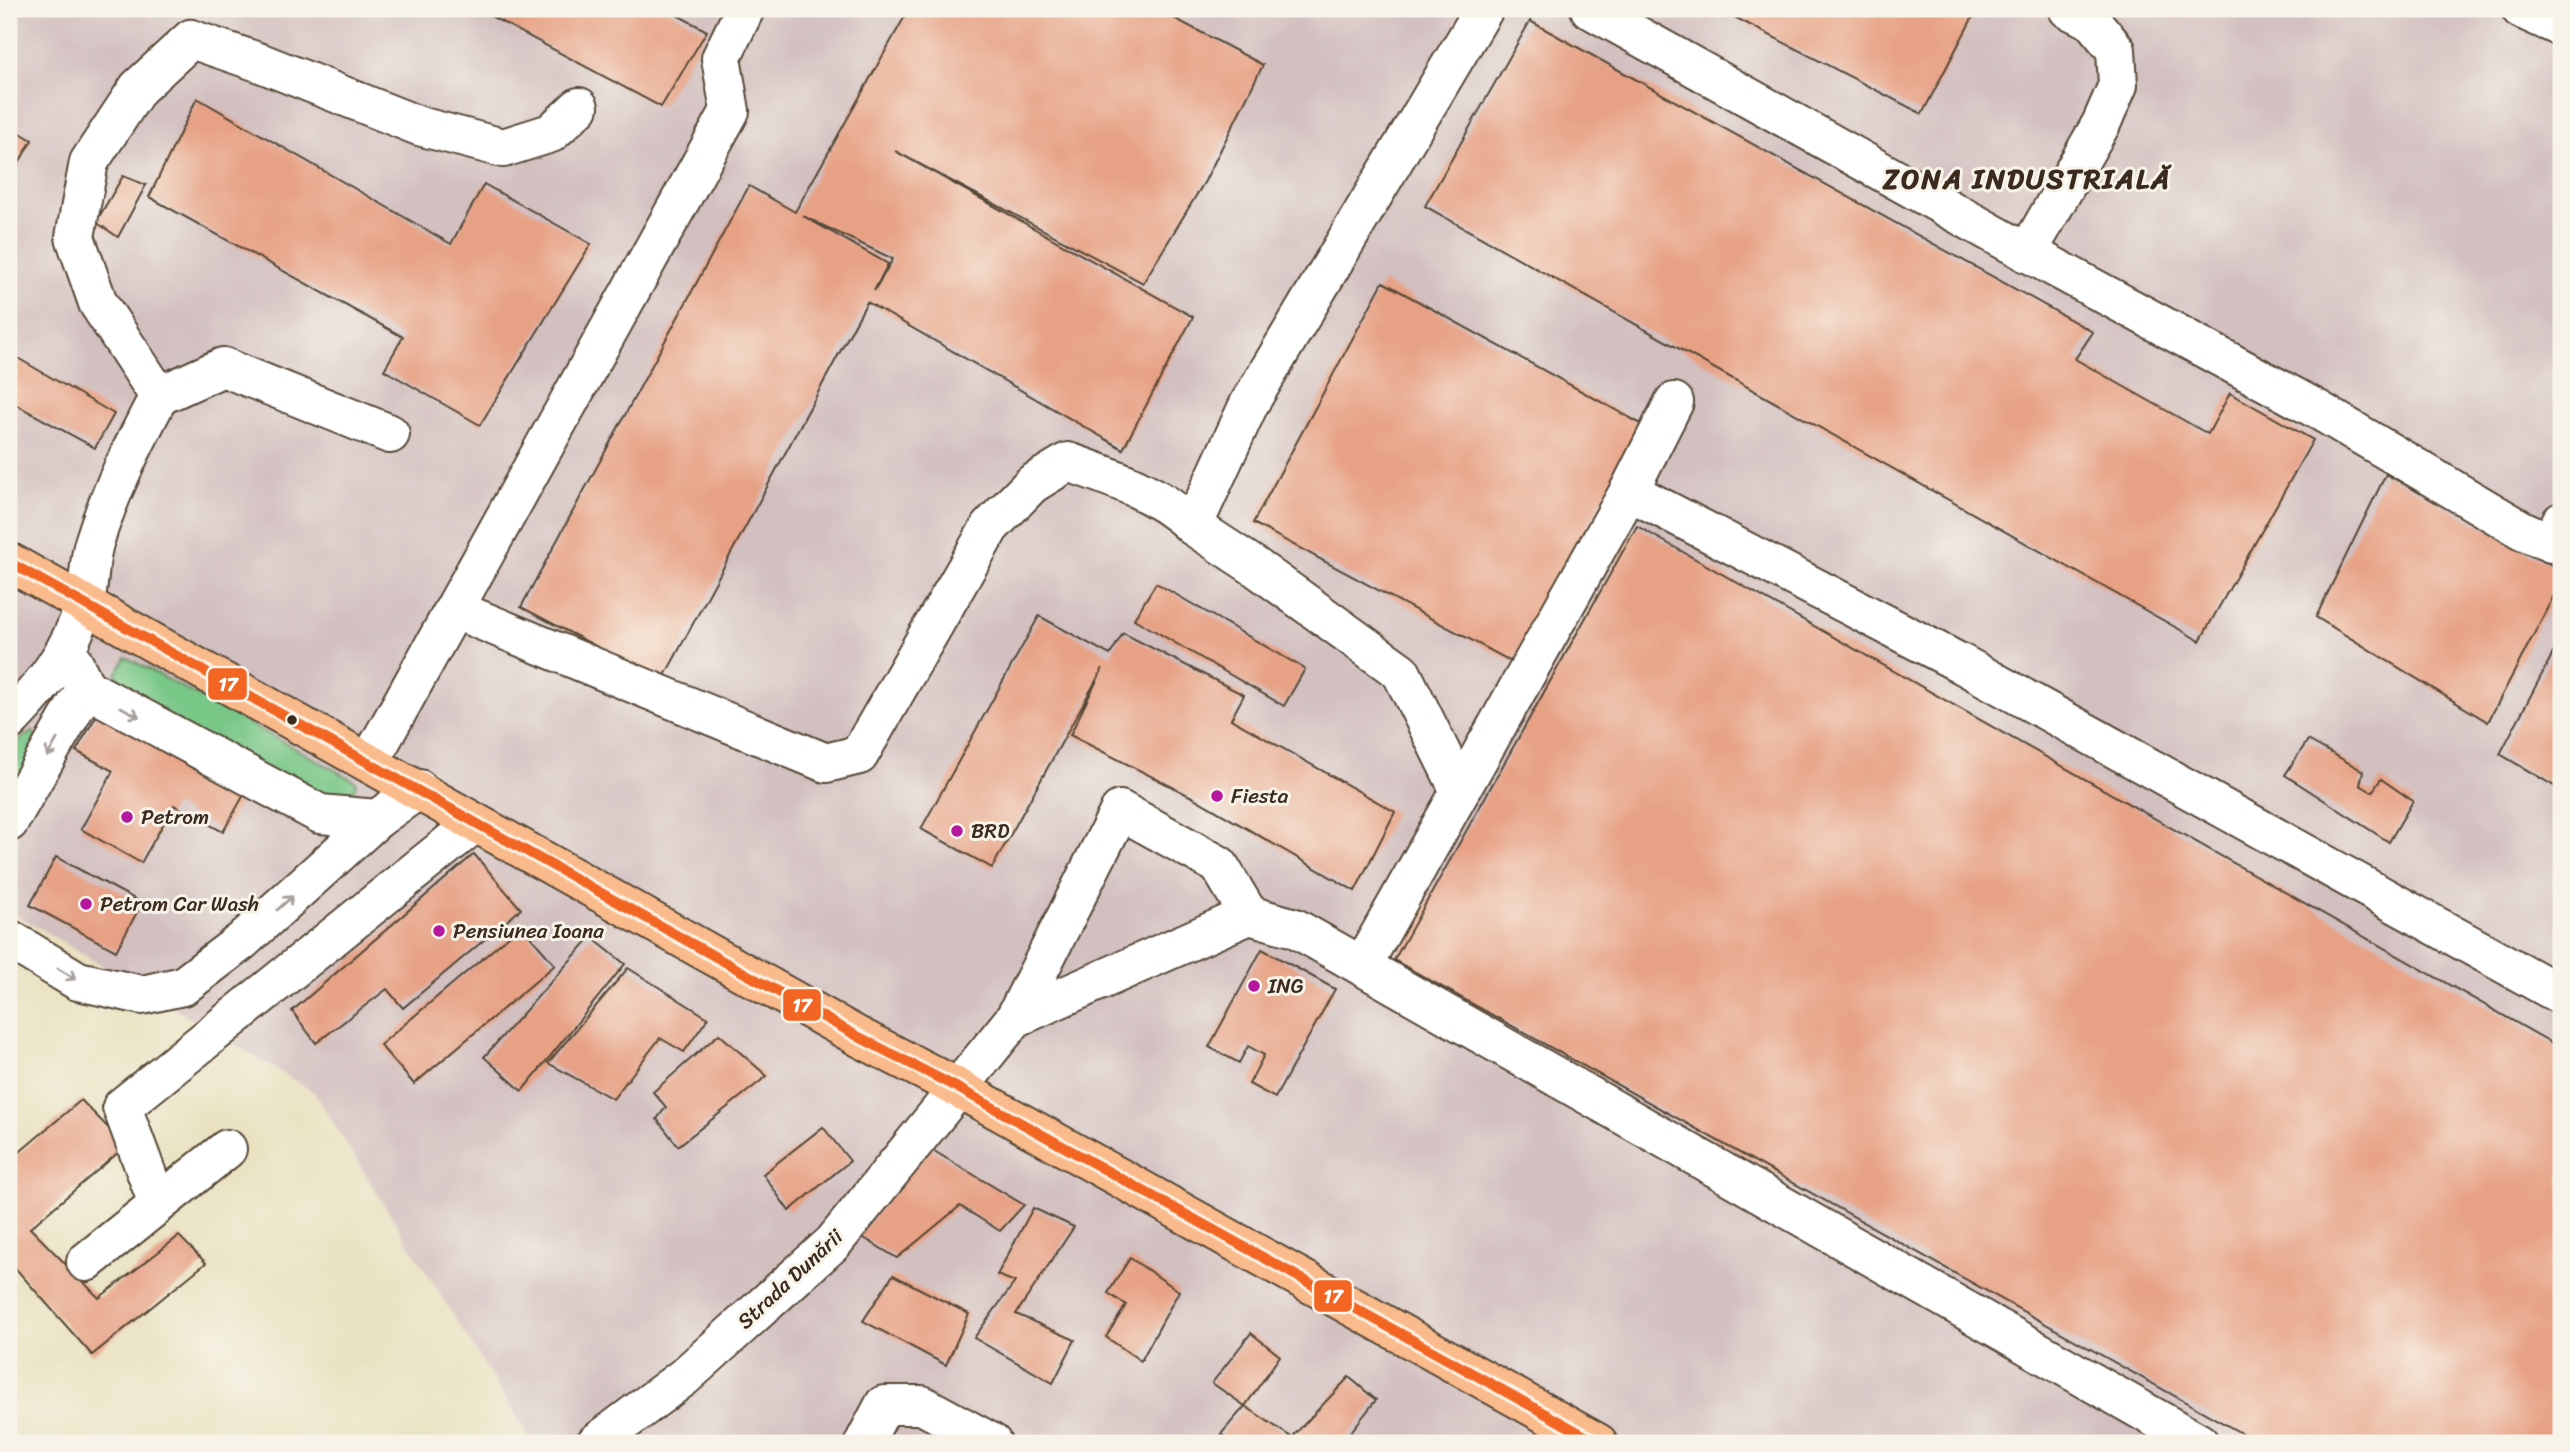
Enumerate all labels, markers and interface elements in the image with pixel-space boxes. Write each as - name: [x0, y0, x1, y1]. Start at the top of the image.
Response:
- district label: ZONA INDUSTRIALĂ: [1882, 154, 2172, 203]
- line badge: 17: [207, 667, 248, 701]
- text: 17: [218, 668, 240, 701]
- one-way arrow: [119, 706, 140, 719]
- unlabelled marker: [285, 713, 299, 727]
- one-way arrow: [45, 737, 59, 757]
- place label: Fiesta: [1231, 777, 1289, 815]
- marker: Fiesta: [1209, 788, 1225, 804]
- place label: Petrom: [141, 798, 209, 836]
- marker: Petrom: [119, 809, 135, 825]
- place label: BRD: [971, 812, 1010, 850]
- marker: BRD: [949, 823, 965, 839]
- place label: Petrom Car Wash: [100, 885, 259, 923]
- one-way arrow: [276, 894, 293, 911]
- marker: Petrom Car Wash: [78, 896, 94, 912]
- place label: Pensiunea Ioana: [453, 912, 604, 950]
- marker: Pensiunea Ioana: [431, 923, 447, 939]
- one-way arrow: [57, 967, 77, 981]
- place label: ING: [1267, 967, 1304, 1005]
- marker: ING: [1246, 978, 1262, 994]
- line badge: 17: [782, 988, 822, 1022]
- text: 17: [792, 989, 814, 1022]
- street label: Strada Dunării: [728, 1218, 853, 1339]
- line badge: 17: [1313, 1279, 1353, 1313]
- text: 17: [1323, 1280, 1345, 1313]

